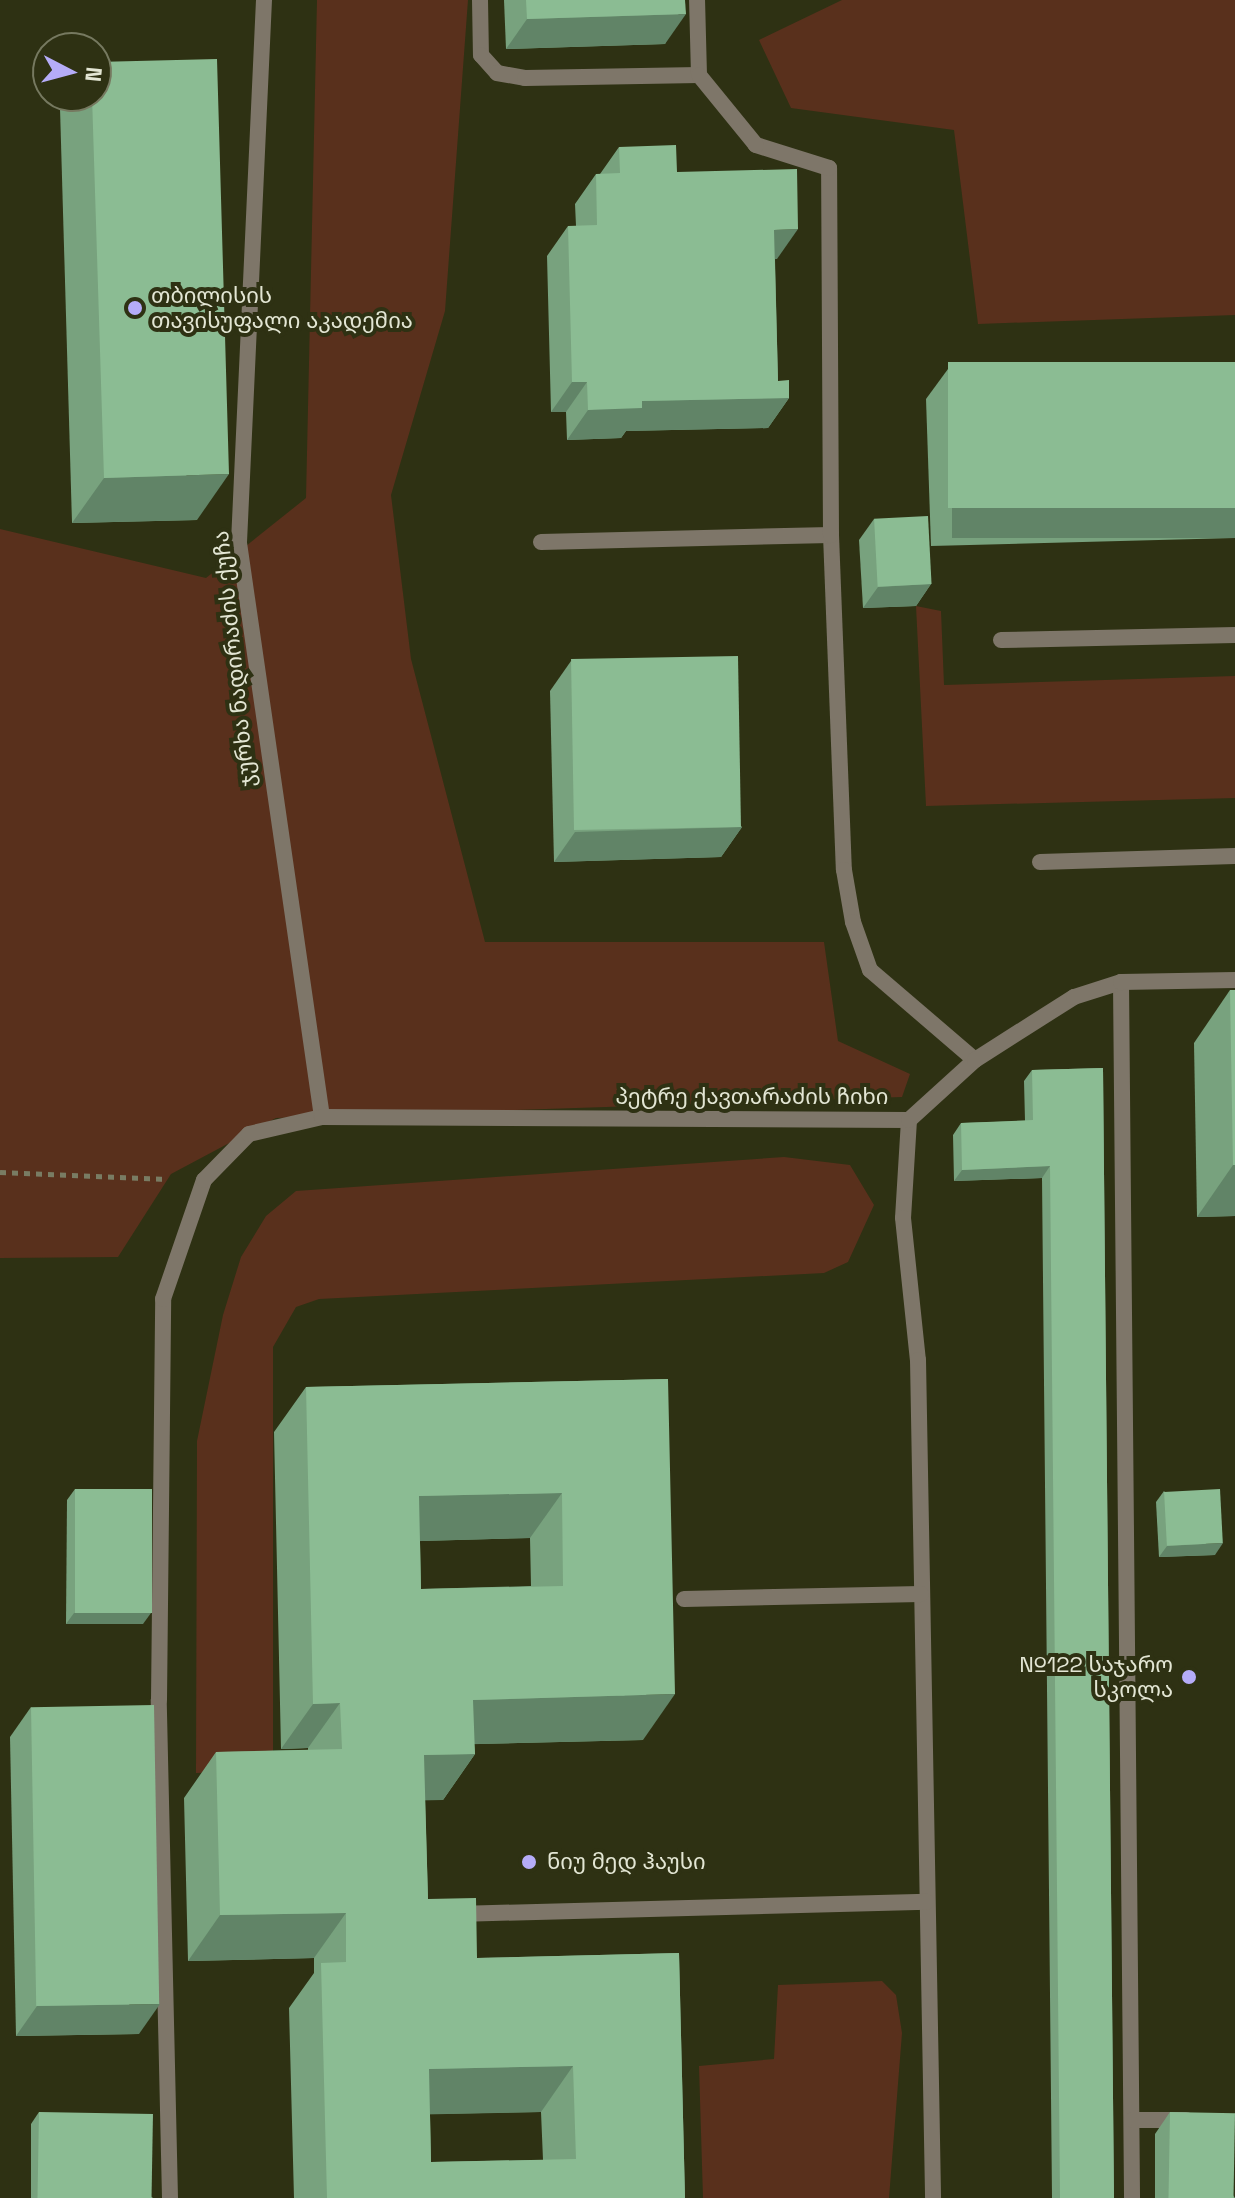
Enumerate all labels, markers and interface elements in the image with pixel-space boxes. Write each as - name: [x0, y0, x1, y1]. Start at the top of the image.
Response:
- north arrow: [32, 32, 112, 112]
- text: N: [79, 66, 109, 83]
- place label: თბილისის თავისუფალი აკადემია: [151, 282, 413, 334]
- marker: თბილისის თავისუფალი აკადემია: [126, 299, 144, 317]
- street label: ჯურხა ნადირაძის ქუჩა: [207, 529, 261, 789]
- street label: პეტრე ქავთარაძის ჩიხი: [616, 1084, 888, 1110]
- place label: №122 საჯარო სკოლა: [1019, 1651, 1173, 1702]
- marker: №122 საჯარო სკოლა: [1180, 1668, 1198, 1686]
- place label: ნიუ მედ ჰაუსი: [547, 1849, 706, 1875]
- marker: ნიუ მედ ჰაუსი: [518, 1851, 540, 1873]

